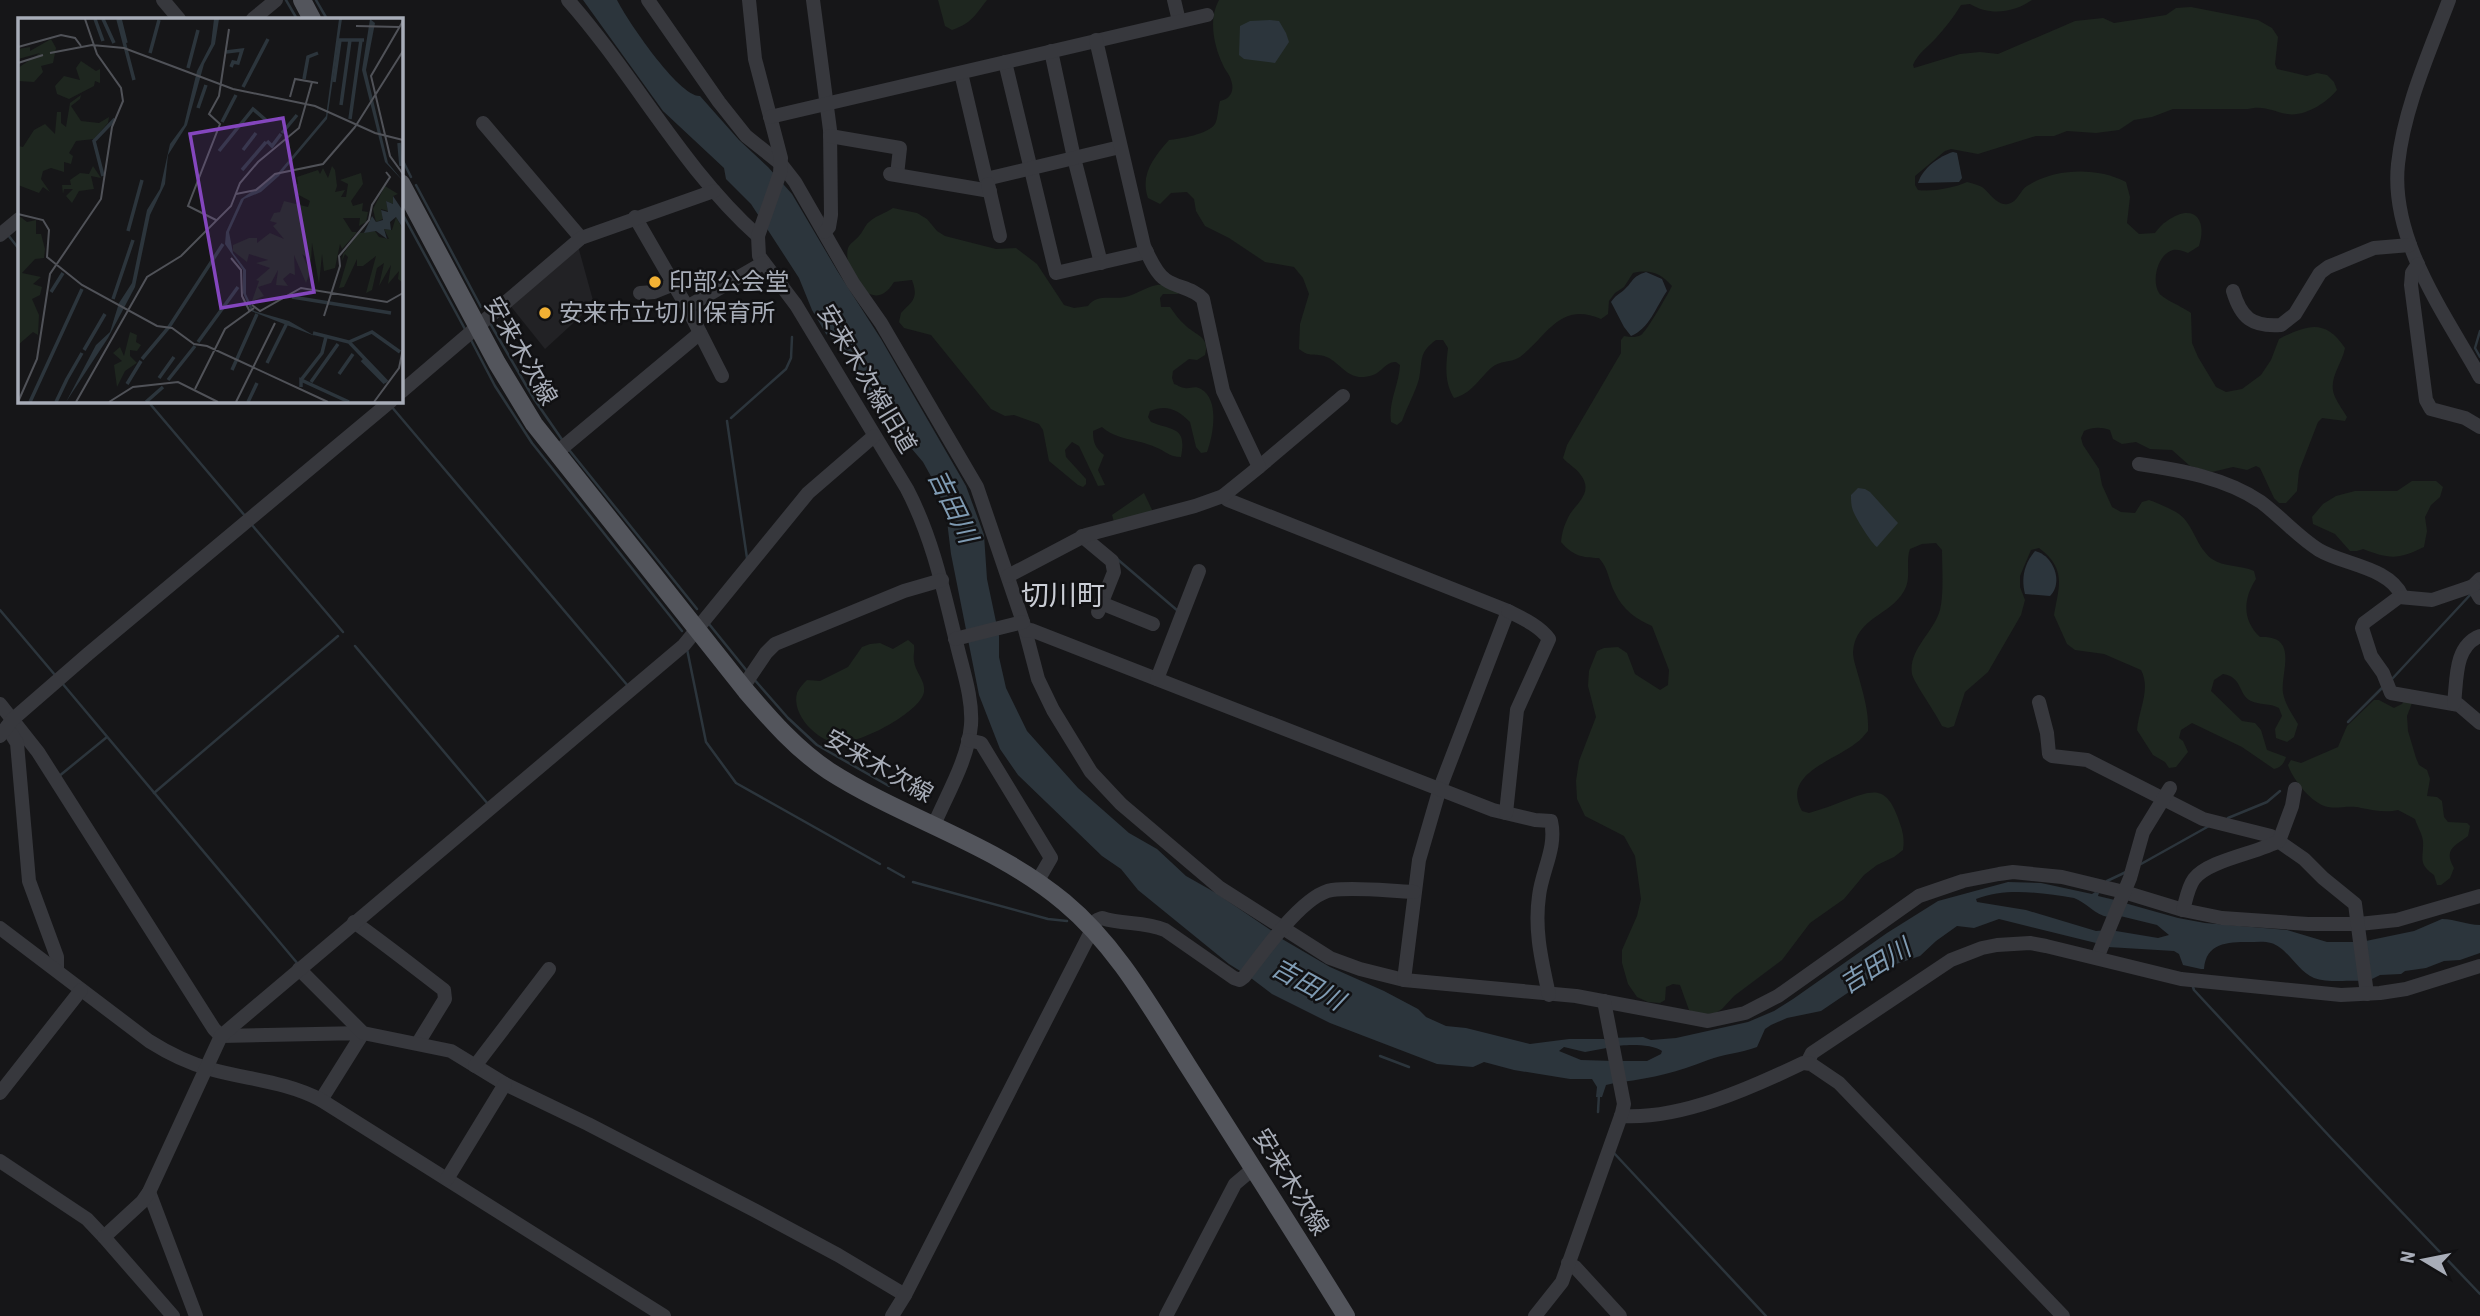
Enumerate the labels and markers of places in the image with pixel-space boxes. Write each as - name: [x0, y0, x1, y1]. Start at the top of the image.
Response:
- place label: 印部公会堂: [669, 268, 789, 296]
- marker: 印部公会堂: [647, 274, 663, 290]
- place label: 安来市立切川保育所: [559, 299, 775, 327]
- marker: 安来市立切川保育所: [537, 305, 553, 321]

